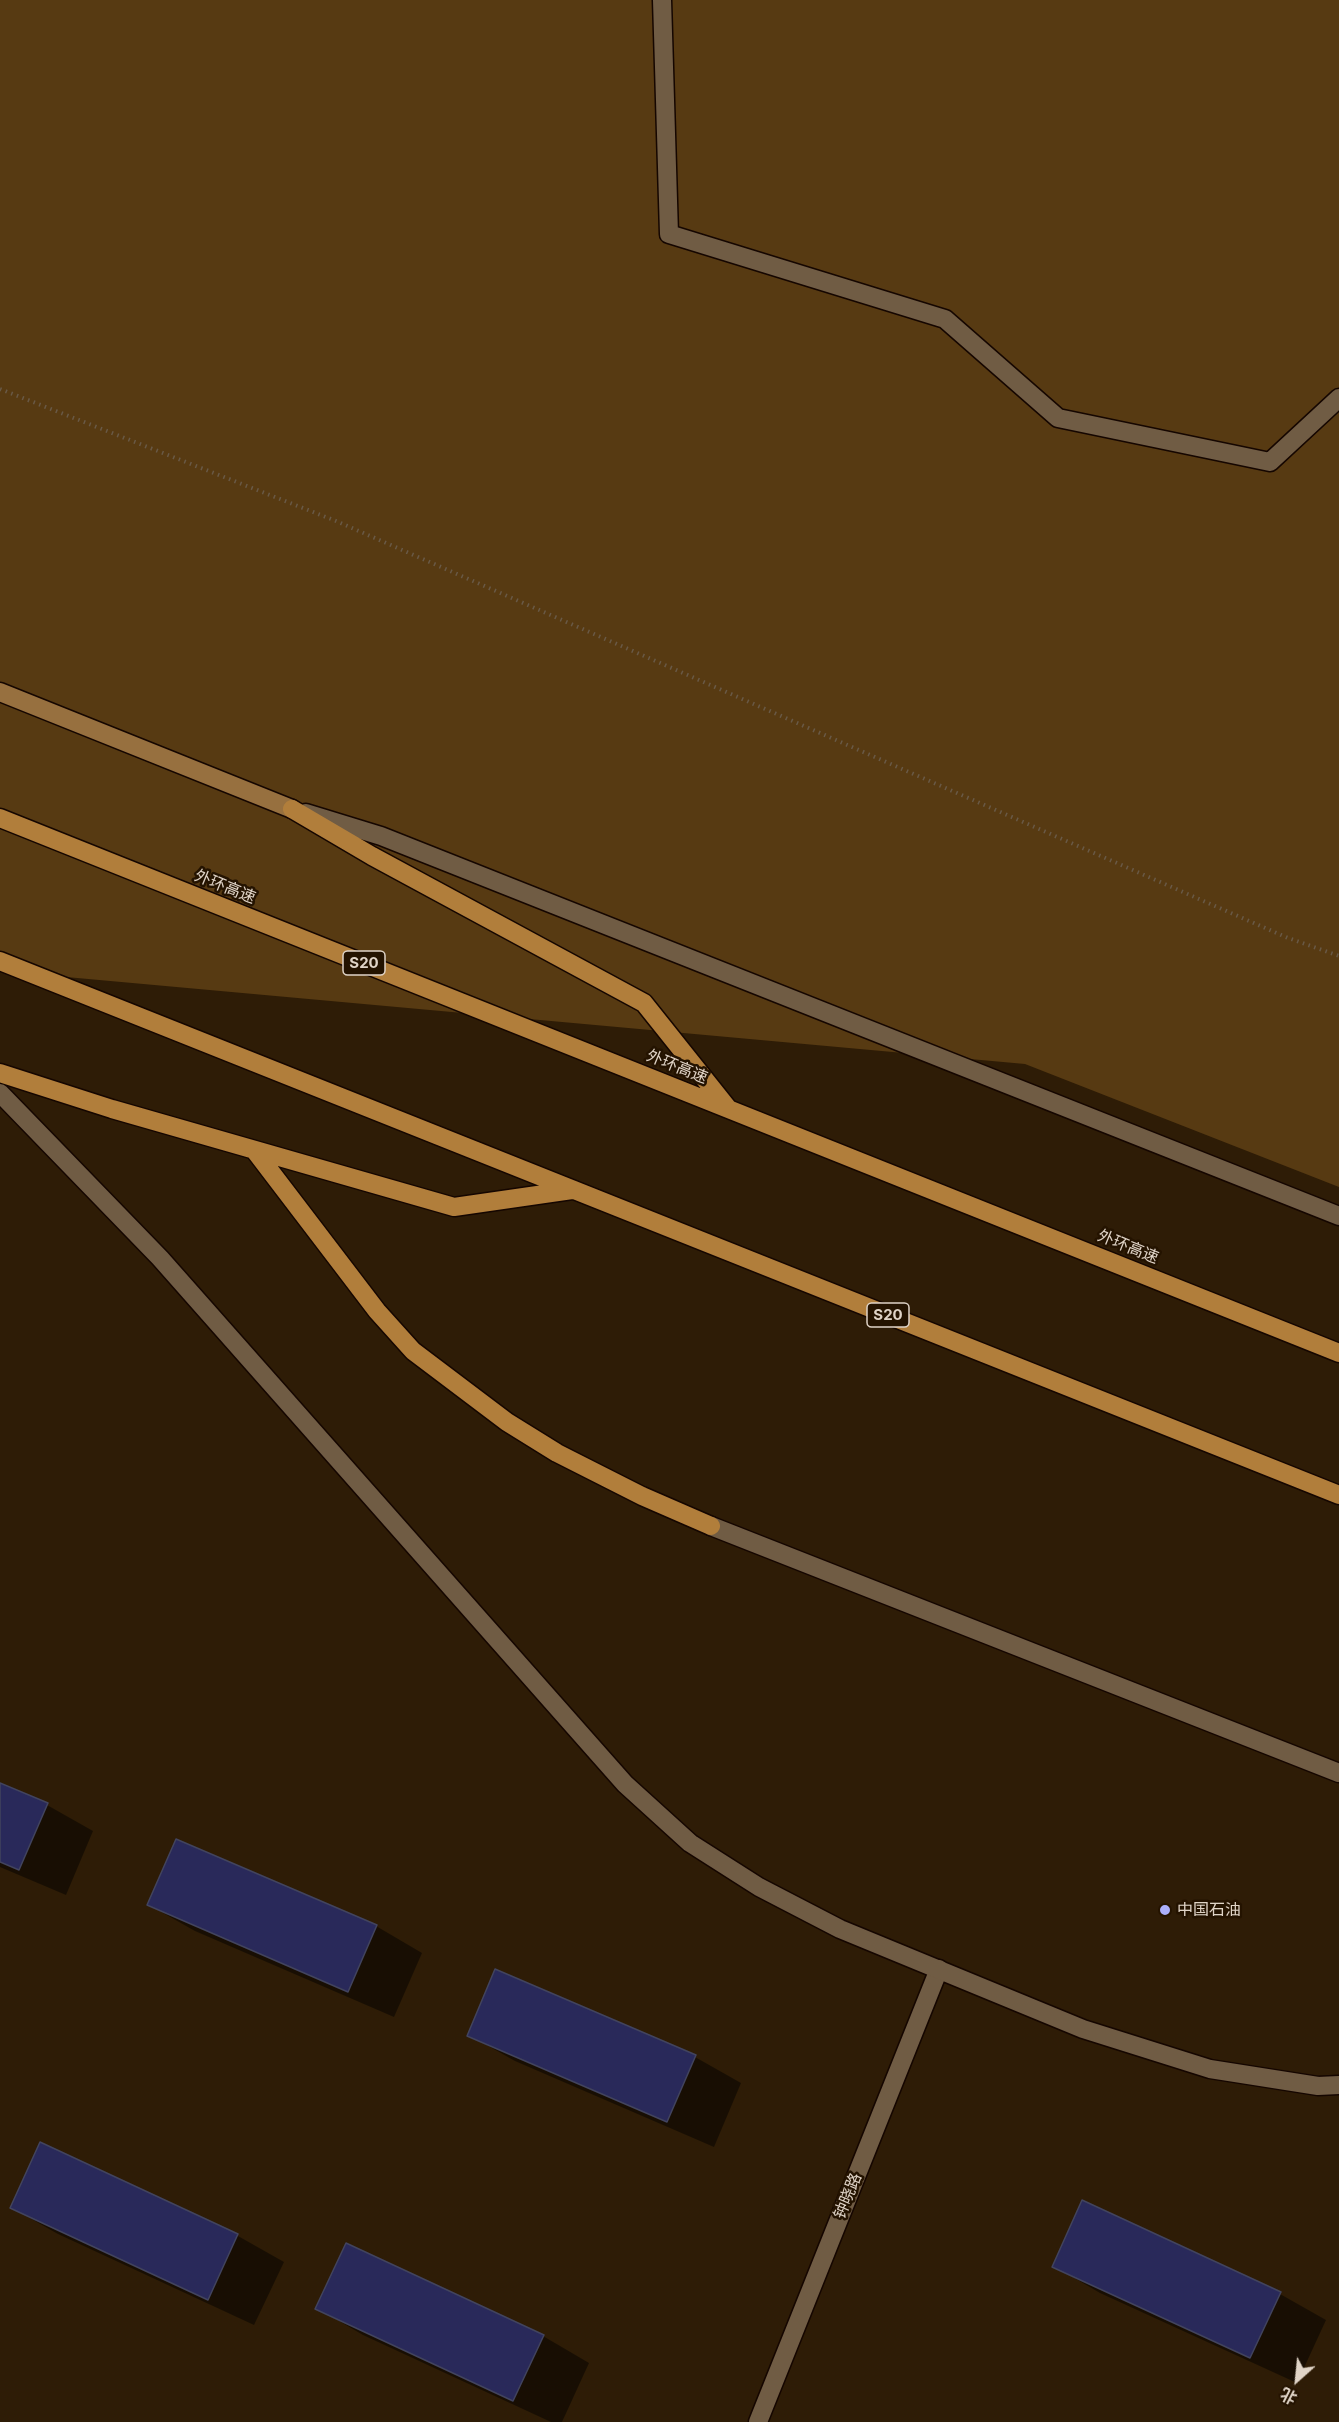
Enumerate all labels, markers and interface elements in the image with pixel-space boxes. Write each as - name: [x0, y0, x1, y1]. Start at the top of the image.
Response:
- street label: 外环高速: [192, 866, 258, 908]
- road number: S20: [343, 951, 385, 975]
- street label: 外环高速: [644, 1046, 710, 1088]
- street label: 外环高速: [1095, 1226, 1161, 1268]
- road number: S20: [867, 1303, 909, 1327]
- place label: 中国石油: [1177, 1900, 1241, 1920]
- marker: 中国石油: [1158, 1903, 1172, 1917]
- street label: 钟晓路: [830, 2170, 866, 2222]
- north arrow: [1267, 2350, 1327, 2410]
- text: 北: [1277, 2383, 1301, 2409]

